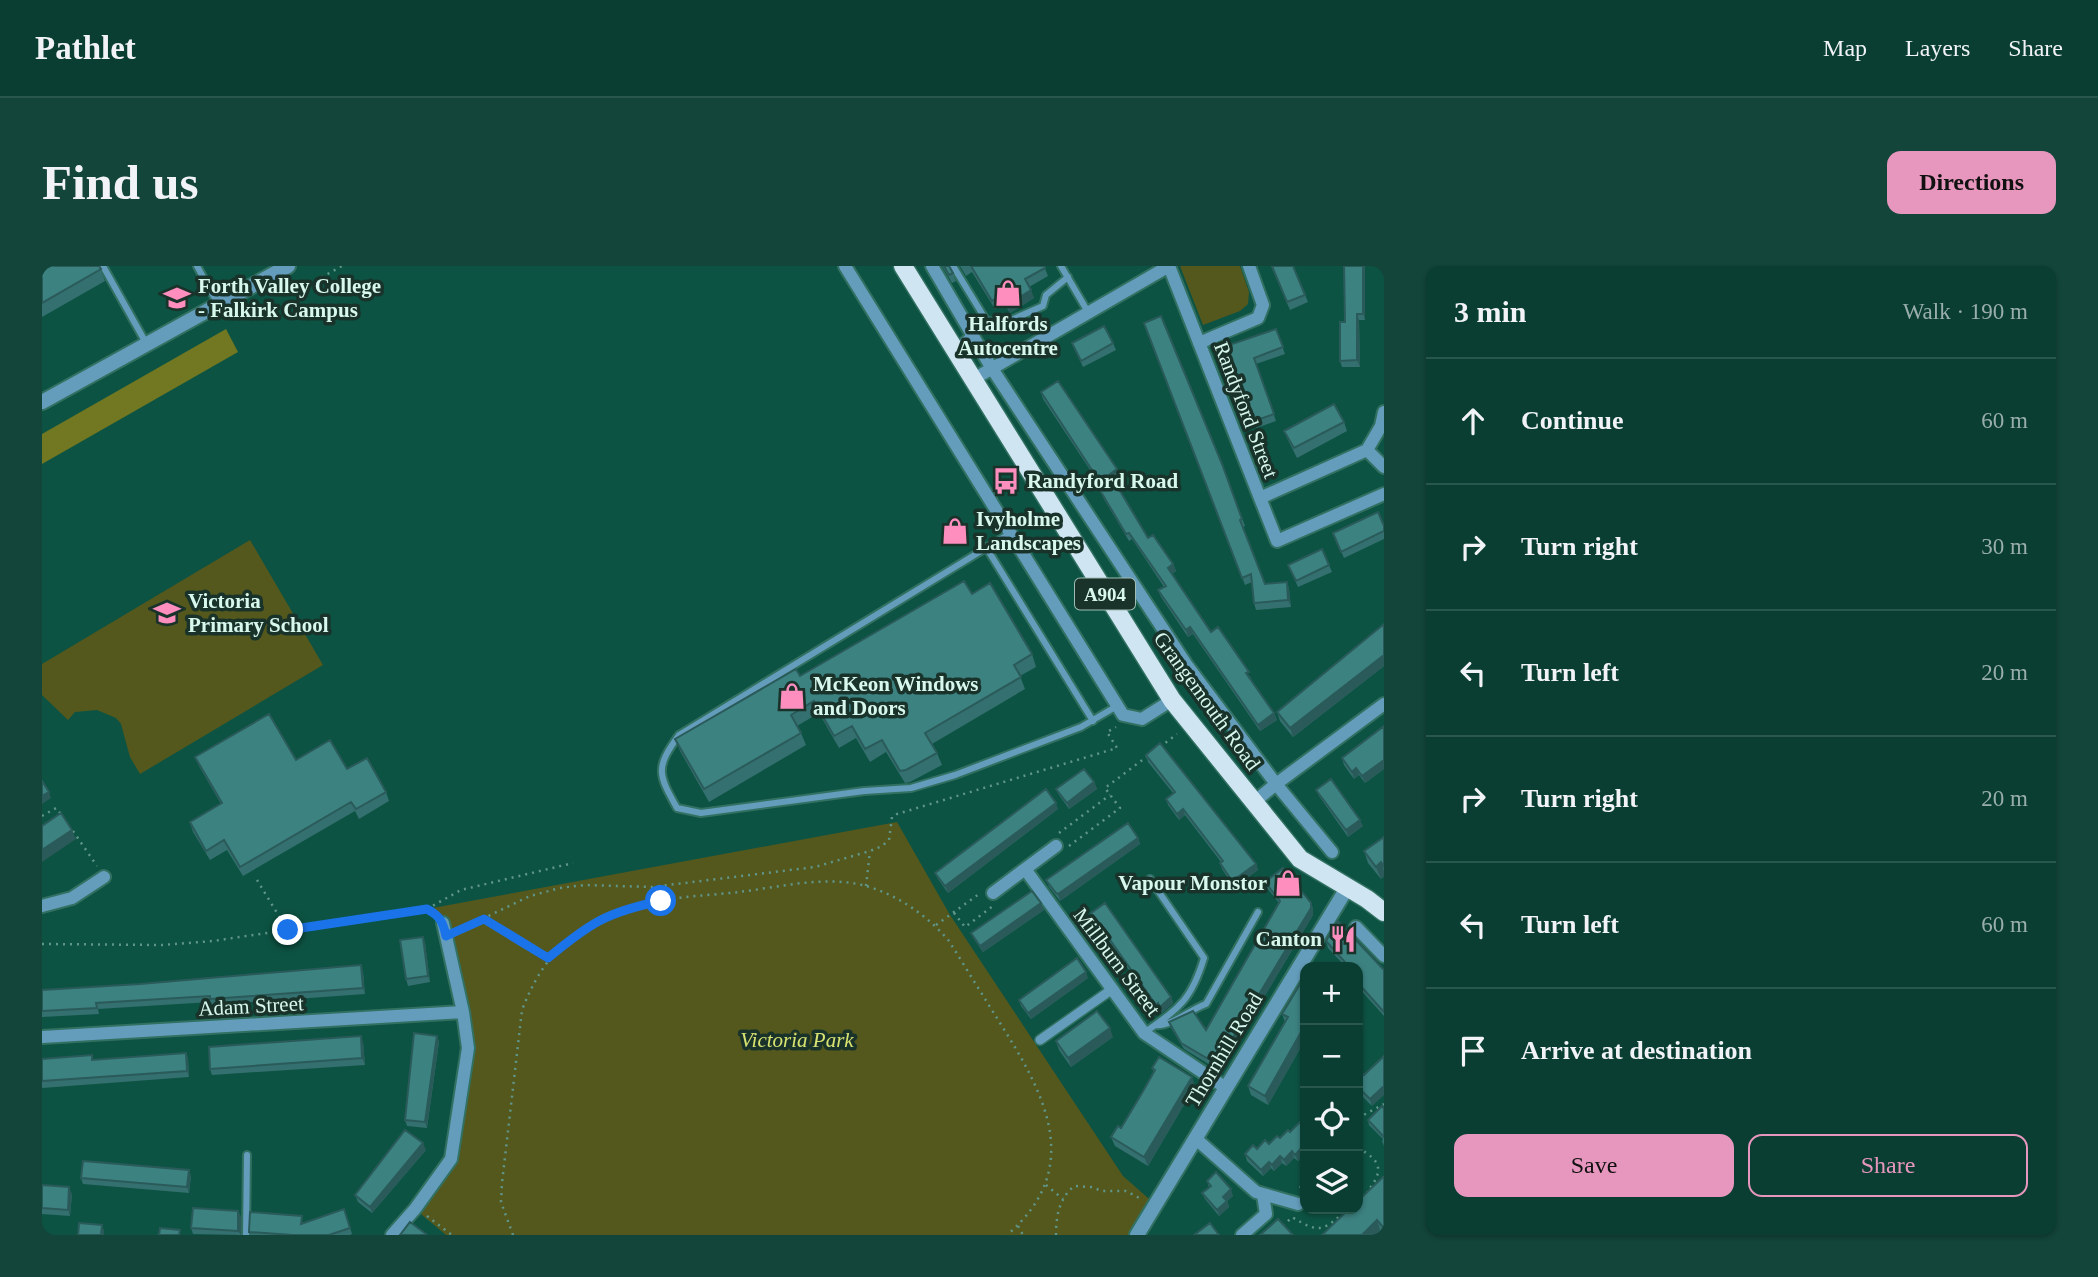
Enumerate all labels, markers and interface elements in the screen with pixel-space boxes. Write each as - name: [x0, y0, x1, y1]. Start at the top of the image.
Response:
- text: Pathlet: [35, 30, 136, 66]
- text: Map: [1823, 35, 1867, 61]
- text: Layers: [1905, 35, 1970, 61]
- text: Share: [2008, 35, 2063, 61]
- button: Directions: [1887, 151, 2056, 214]
- text: Find us: [42, 155, 199, 210]
- place label: Forth Valley College - Falkirk Campus: [198, 274, 381, 322]
- shop icon: Halfords Autocentre: [993, 278, 1023, 308]
- school or university icon: Forth Valley College - Falkirk Campus: [162, 283, 192, 313]
- text: 3 min: [1454, 295, 1527, 328]
- text: Walk · 190 m: [1903, 299, 2028, 324]
- place label: Halfords Autocentre: [958, 312, 1058, 360]
- street label: Randyford Street: [1209, 338, 1283, 482]
- icon: ahead: [1454, 402, 1492, 440]
- text: Continue: [1521, 406, 1624, 435]
- text: 60 m: [1981, 408, 2028, 433]
- bus stop icon: Randyford Road: [991, 466, 1021, 496]
- place label: Randyford Road: [1027, 469, 1178, 493]
- place label: Ivyholme Landscapes: [976, 507, 1081, 555]
- shop icon: Ivyholme Landscapes: [940, 516, 970, 546]
- icon: right: [1454, 528, 1492, 566]
- text: Turn right: [1521, 532, 1638, 561]
- text: 30 m: [1981, 534, 2028, 559]
- road number: A904: [1075, 578, 1135, 610]
- place label: Victoria Primary School: [188, 589, 329, 637]
- school or university icon: Victoria Primary School: [152, 598, 182, 628]
- street label: Grangemouth Road: [1149, 627, 1266, 775]
- icon: left: [1454, 654, 1492, 692]
- text: Turn left: [1521, 658, 1619, 687]
- text: 20 m: [1981, 660, 2028, 685]
- place label: McKeon Windows and Doors: [813, 672, 979, 720]
- shop icon: McKeon Windows and Doors: [777, 681, 807, 711]
- icon: right: [1454, 780, 1492, 818]
- text: Turn right: [1521, 784, 1638, 813]
- text: 20 m: [1981, 786, 2028, 811]
- shop icon: Vapour Monstor: [1273, 868, 1303, 898]
- place label: Vapour Monstor: [1118, 871, 1267, 895]
- route start: [645, 885, 676, 916]
- street label: Millburn Street: [1069, 903, 1165, 1021]
- icon: left: [1454, 906, 1492, 944]
- text: Turn left: [1521, 910, 1619, 939]
- text: 60 m: [1981, 912, 2028, 937]
- route end: [272, 914, 303, 945]
- restaurant icon: Canton: [1328, 924, 1358, 954]
- place label: Canton: [1255, 927, 1322, 951]
- map controls: [1300, 962, 1363, 1214]
- button: +: [1300, 962, 1363, 1025]
- street label: Thornhill Road: [1181, 988, 1268, 1111]
- street label: Adam Street: [198, 991, 304, 1021]
- button: −: [1300, 1025, 1363, 1088]
- park label: Victoria Park: [740, 1028, 854, 1052]
- icon: arrive: [1454, 1032, 1492, 1070]
- text: Arrive at destination: [1521, 1036, 1752, 1065]
- button: locate: [1300, 1088, 1363, 1151]
- button: Save: [1454, 1134, 1734, 1197]
- button: Share: [1748, 1134, 2028, 1197]
- button: layers: [1300, 1151, 1363, 1214]

